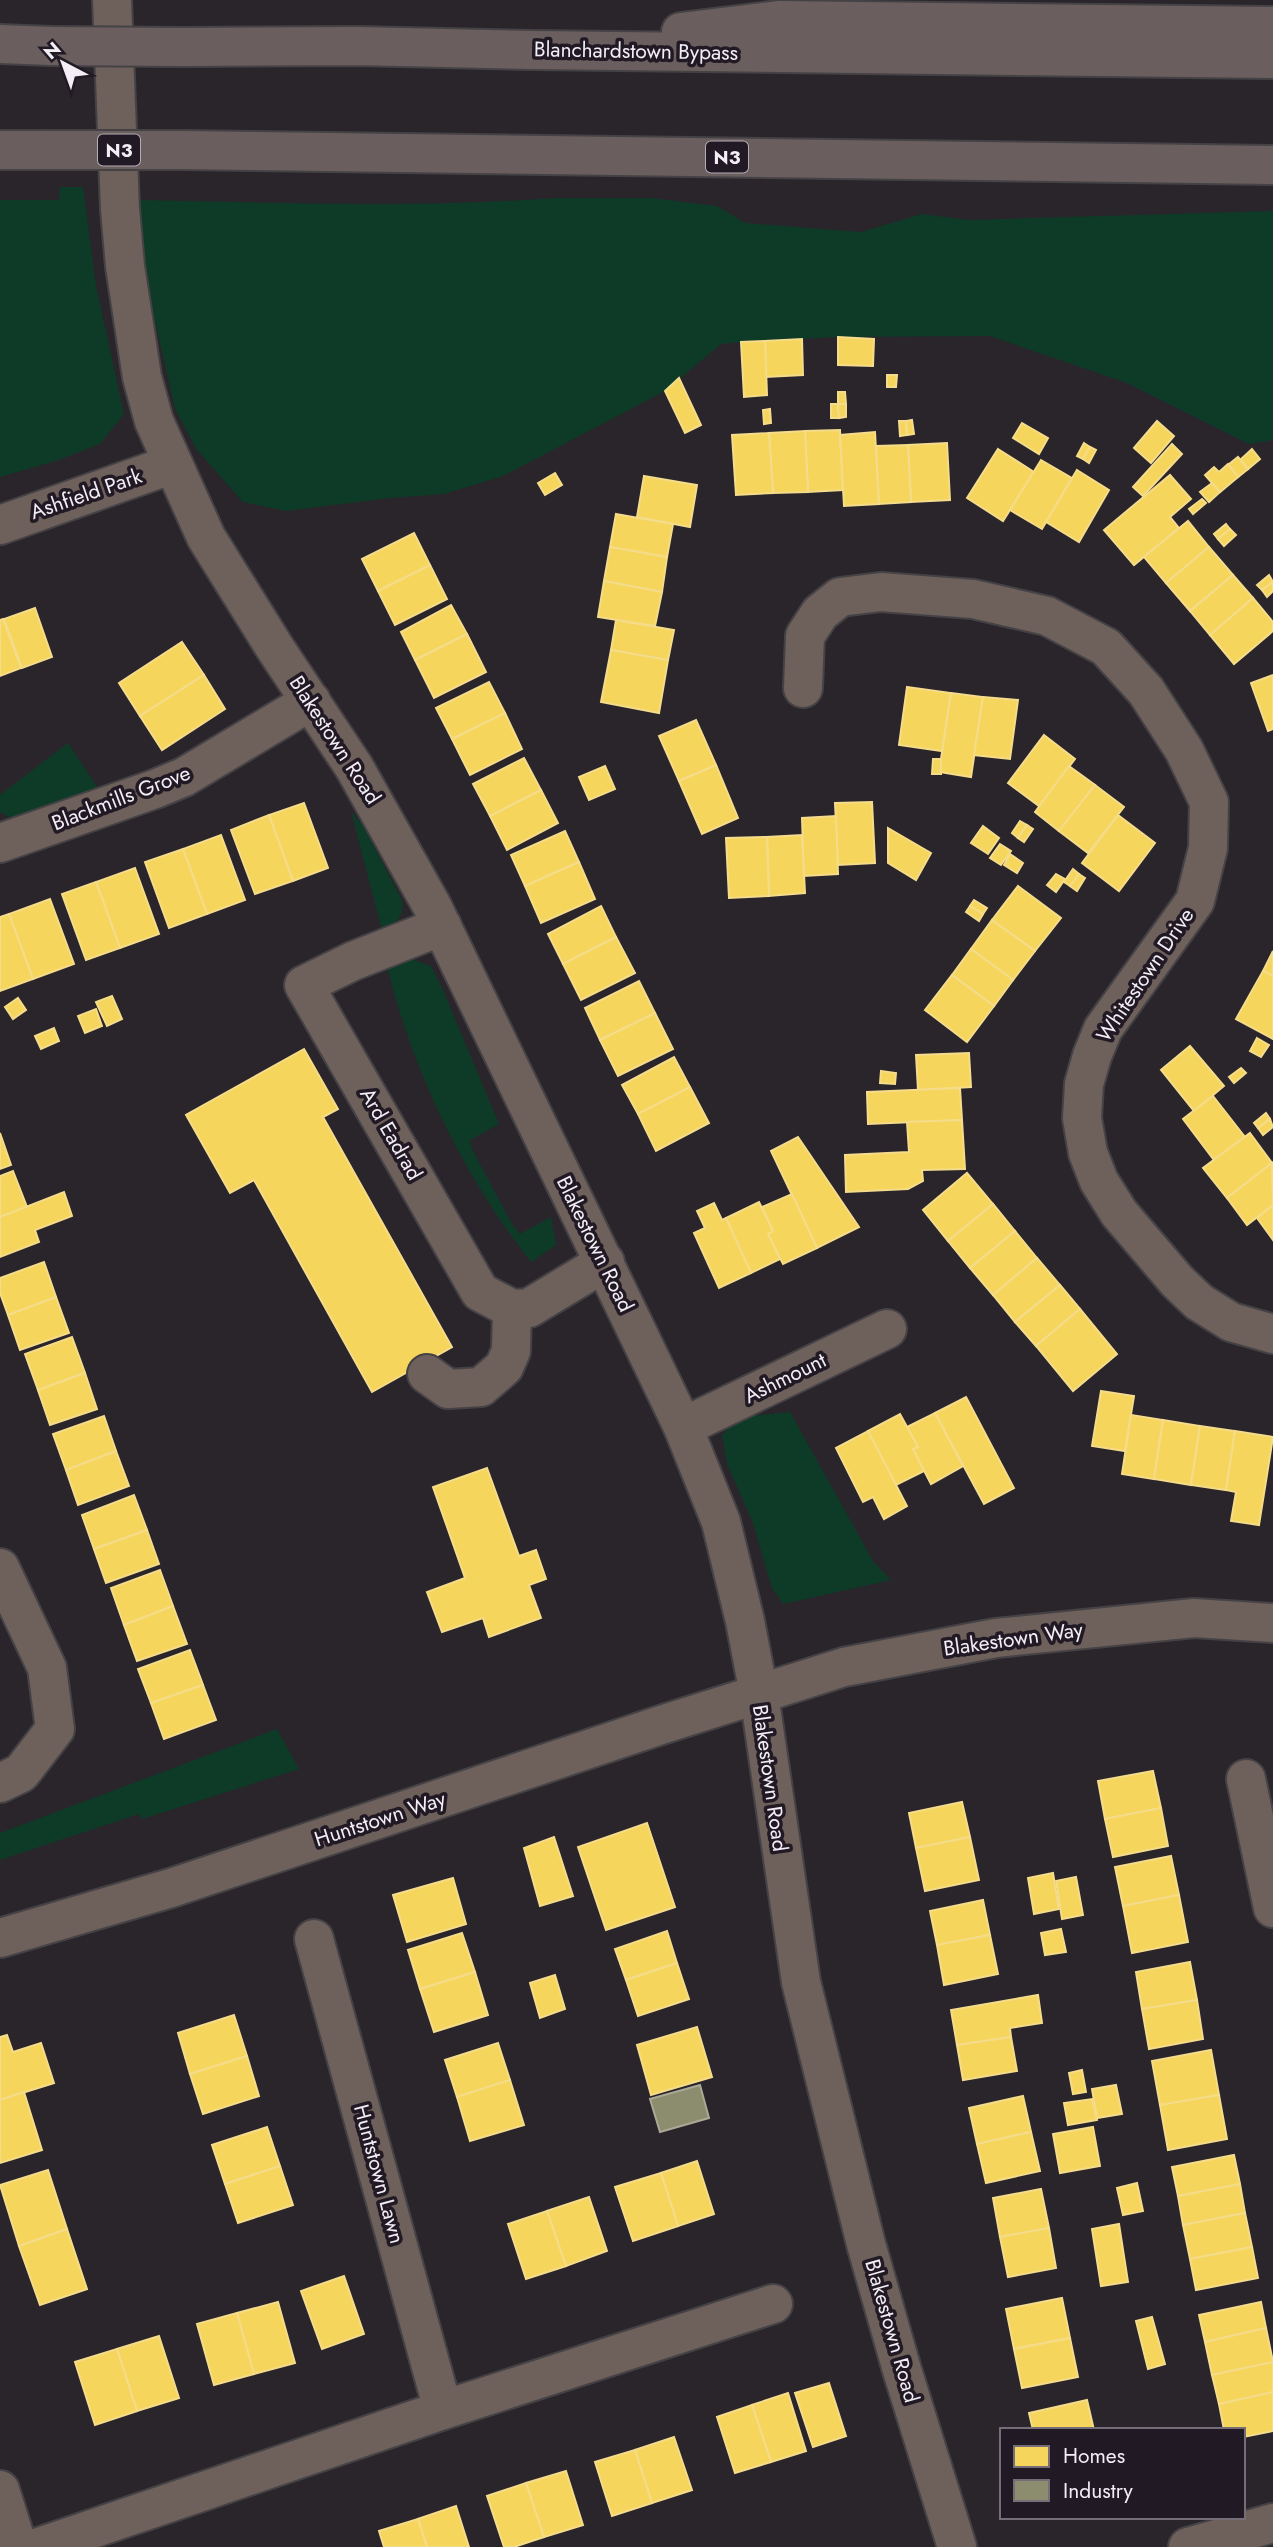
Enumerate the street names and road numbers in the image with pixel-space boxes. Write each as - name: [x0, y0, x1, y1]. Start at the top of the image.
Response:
- street label: Blanchardstown Bypass: [534, 34, 738, 68]
- road number: N3: [98, 134, 140, 166]
- road number: N3: [706, 141, 748, 172]
- street label: Ashfield Park: [26, 461, 147, 527]
- street label: Blakestown Road: [282, 670, 388, 810]
- street label: Blackmills Grove: [47, 758, 195, 838]
- street label: Whitestown Drive: [1089, 902, 1201, 1048]
- street label: Ard Eadrad: [352, 1082, 430, 1186]
- street label: Blakestown Road: [549, 1171, 641, 1317]
- street label: Ashmount: [739, 1345, 831, 1411]
- street label: Blakestown Way: [941, 1614, 1085, 1664]
- street label: Blakestown Road: [745, 1703, 795, 1853]
- street label: Huntstown Way: [311, 1783, 450, 1854]
- street label: Huntstown Lawn: [346, 2101, 412, 2247]
- street label: Blakestown Road: [857, 2256, 927, 2406]

